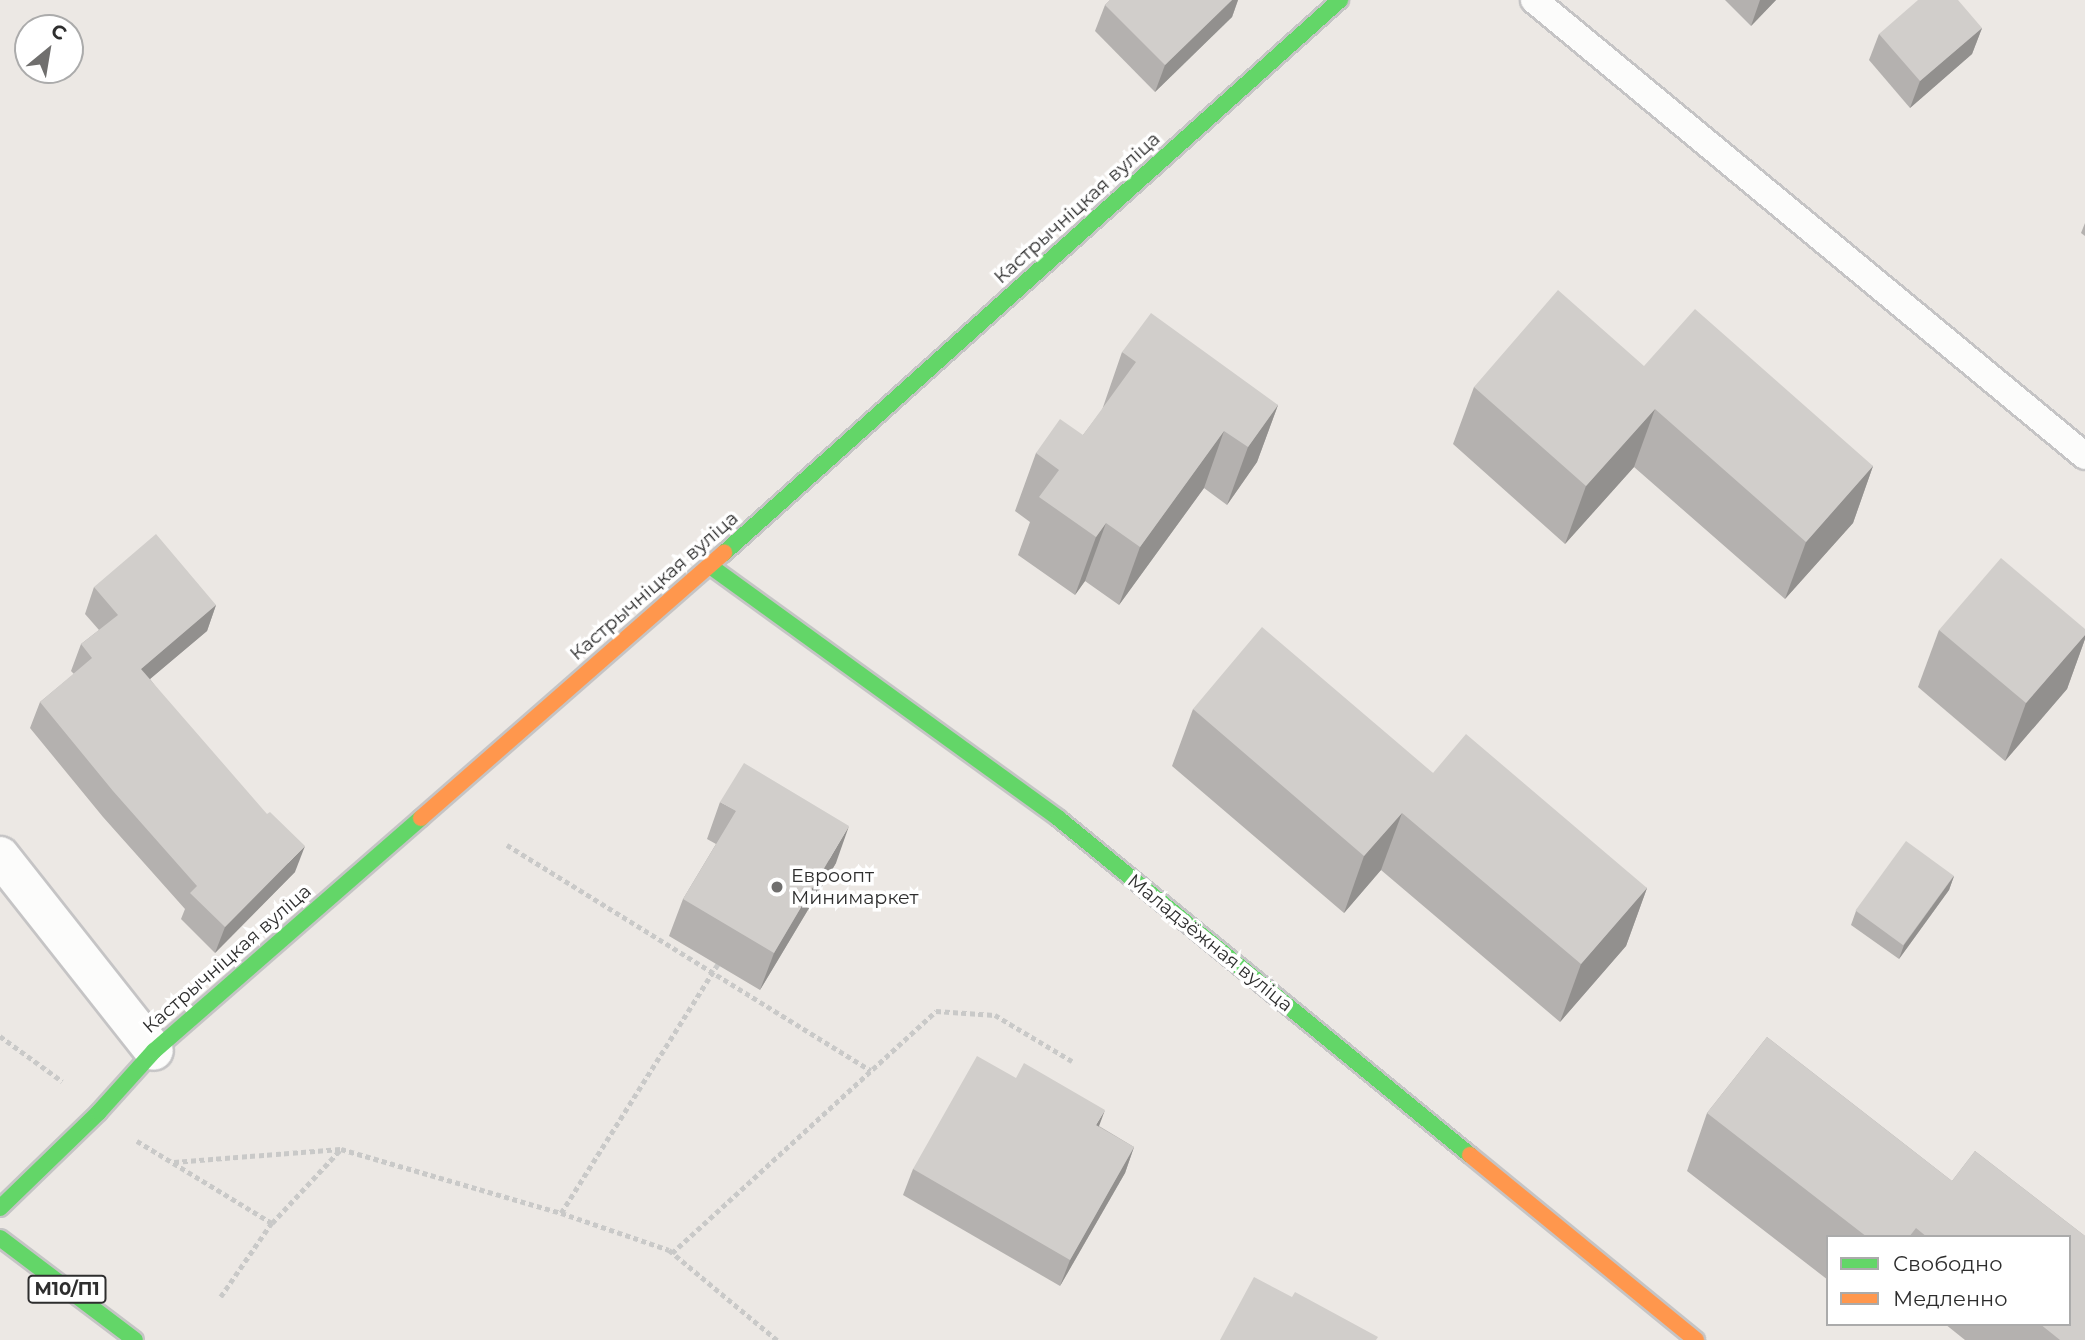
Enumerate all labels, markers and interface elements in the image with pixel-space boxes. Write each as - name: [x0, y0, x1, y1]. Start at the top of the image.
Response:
- north arrow: [14, 14, 84, 84]
- text: С: [47, 19, 70, 46]
- street label: Кастрычніцкая вуліца: [989, 127, 1165, 289]
- street label: Кастрычніцкая вуліца: [565, 507, 743, 665]
- place label: Евроопт Минимаркет: [791, 865, 918, 909]
- street label: Маладзёжная вуліца: [1123, 869, 1297, 1017]
- marker: Евроопт Минимаркет: [769, 879, 785, 895]
- street label: Кастрычніцкая вуліца: [138, 880, 316, 1038]
- legend: [1826, 1235, 2071, 1326]
- text: Свободно: [1893, 1251, 2003, 1276]
- road number: М10/П1: [27, 1274, 107, 1304]
- text: Медленно: [1893, 1286, 2008, 1311]

